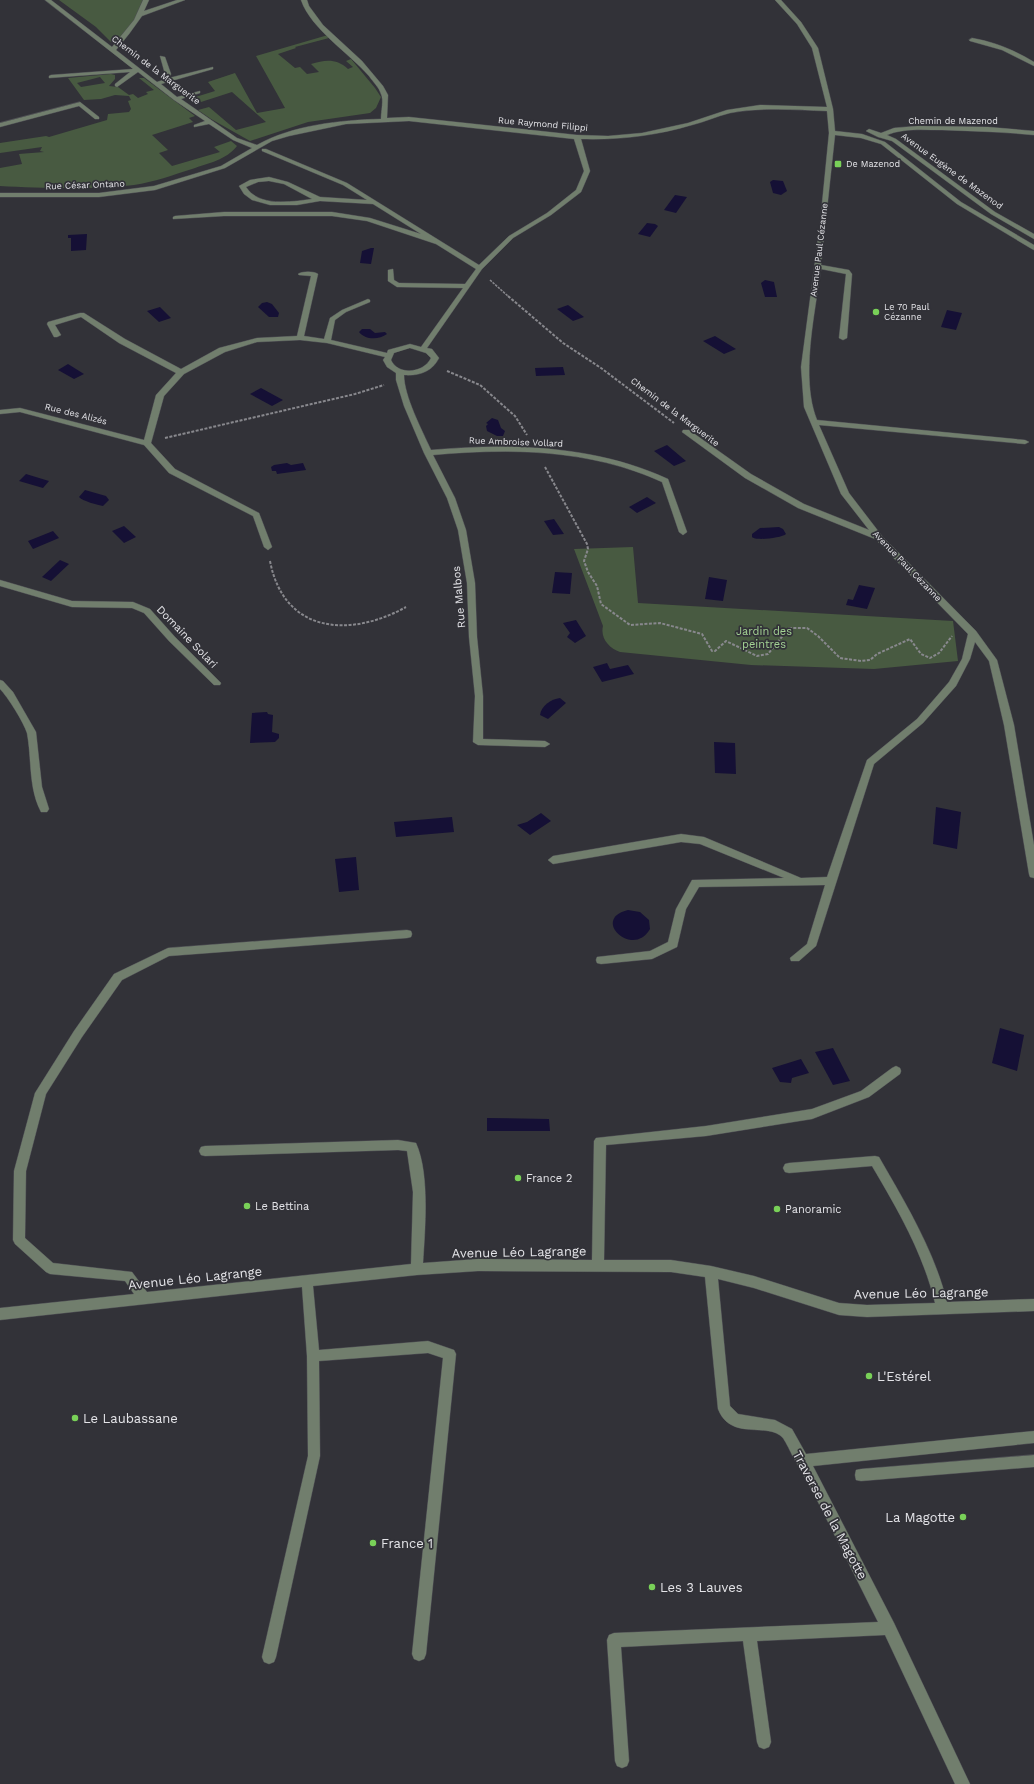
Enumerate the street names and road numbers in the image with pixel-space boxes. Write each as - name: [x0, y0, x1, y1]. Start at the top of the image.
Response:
- street label: Chemin de la Marguerite: [110, 34, 202, 106]
- street label: Rue Raymond Filippi: [498, 115, 588, 133]
- street label: Chemin de Mazenod: [908, 116, 998, 126]
- street label: Avenue Eugène de Mazenod: [899, 131, 1005, 211]
- street label: Rue César Ontano: [45, 179, 125, 191]
- street label: Avenue Paul Cézanne: [808, 203, 830, 297]
- street label: Chemin de la Marguerite: [629, 376, 721, 448]
- street label: Rue des Alizés: [44, 401, 108, 427]
- street label: Rue Ambroise Vollard: [469, 435, 563, 449]
- street label: Avenue Paul Cézanne: [871, 529, 943, 603]
- street label: Rue Malbos: [450, 565, 468, 629]
- street label: Domaine Solari: [154, 603, 220, 671]
- street label: Avenue Léo Lagrange: [452, 1243, 586, 1261]
- street label: Avenue Léo Lagrange: [127, 1263, 263, 1293]
- street label: Avenue Léo Lagrange: [854, 1284, 988, 1302]
- street label: Traverse de la Magotte: [790, 1448, 870, 1582]

